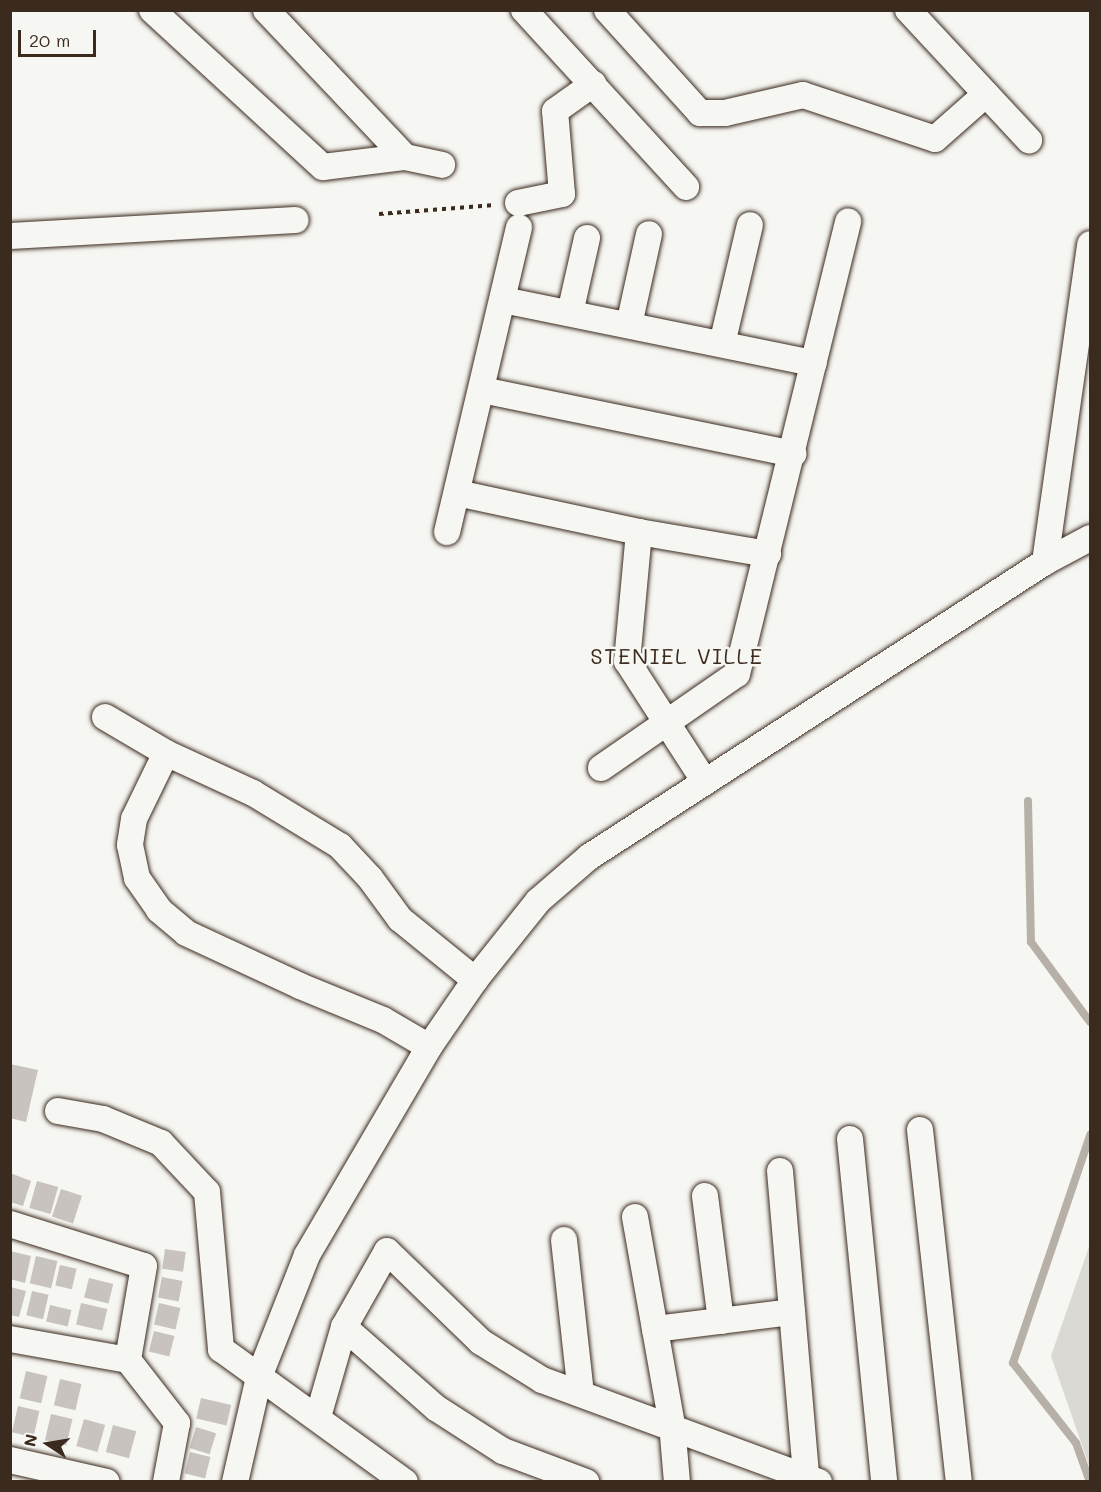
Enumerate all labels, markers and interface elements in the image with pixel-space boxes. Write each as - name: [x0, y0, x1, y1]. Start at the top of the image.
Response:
- scale bar: [21, 18, 99, 56]
- text: 20 m: [29, 28, 70, 52]
- district label: STENIEL VILLE: [590, 643, 764, 669]
- north arrow: [18, 1414, 78, 1474]
- text: N: [18, 1432, 41, 1448]

